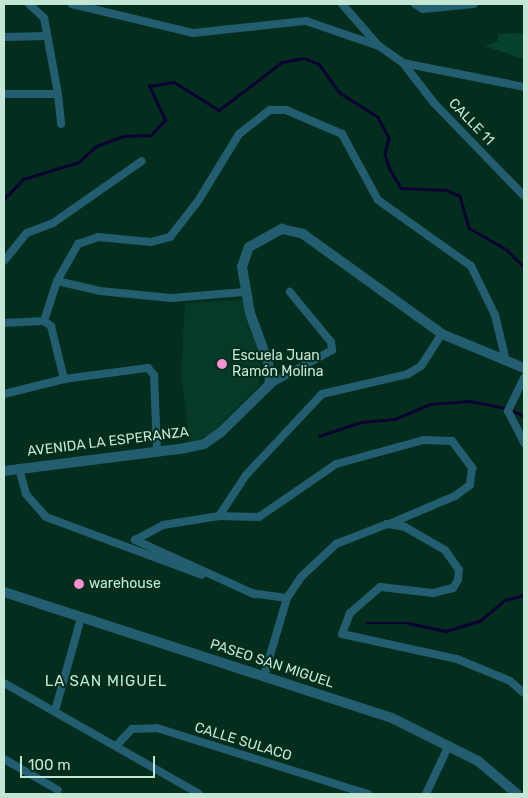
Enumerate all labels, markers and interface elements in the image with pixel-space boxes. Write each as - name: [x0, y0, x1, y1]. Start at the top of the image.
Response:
- street label: CALLE 11: [445, 95, 497, 149]
- place label: Escuela Juan Ramón Molina: [232, 348, 323, 381]
- marker: Escuela Juan Ramón Molina: [216, 358, 228, 370]
- street label: AVENIDA LA ESPERANZA: [26, 424, 190, 460]
- place label: warehouse: [89, 576, 161, 592]
- marker: warehouse: [73, 578, 85, 590]
- street label: PASEO SAN MIGUEL: [208, 636, 336, 692]
- district label: LA SAN MIGUEL: [43, 673, 169, 691]
- street label: CALLE SULACO: [192, 719, 294, 765]
- scale bar: [22, 746, 158, 778]
- text: 100 m: [28, 756, 70, 774]

